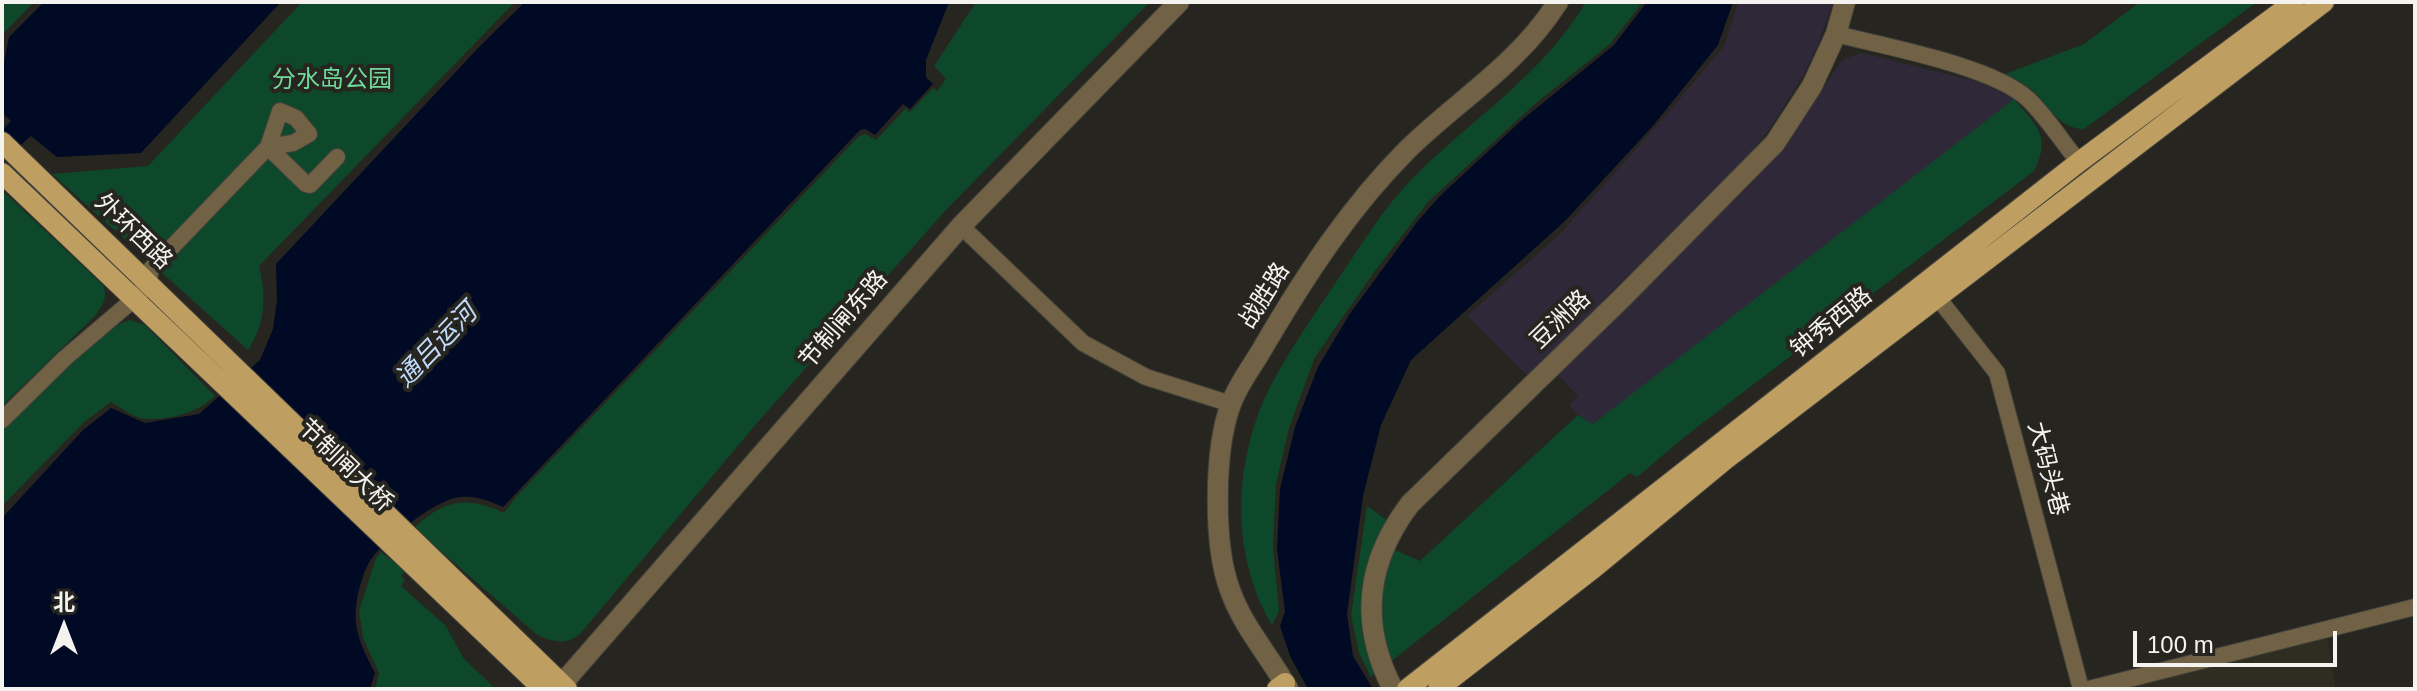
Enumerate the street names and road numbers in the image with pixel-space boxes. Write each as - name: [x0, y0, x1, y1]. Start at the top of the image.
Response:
- street label: 外环西路: [88, 188, 178, 276]
- street label: 战胜路: [1234, 258, 1296, 334]
- street label: 节制闸东路: [794, 265, 894, 375]
- street label: 钟秀西路: [1786, 282, 1878, 364]
- street label: 豆洲路: [1525, 285, 1597, 355]
- street label: 节制闸大桥: [292, 414, 398, 518]
- street label: 大码头巷: [2021, 419, 2073, 519]

